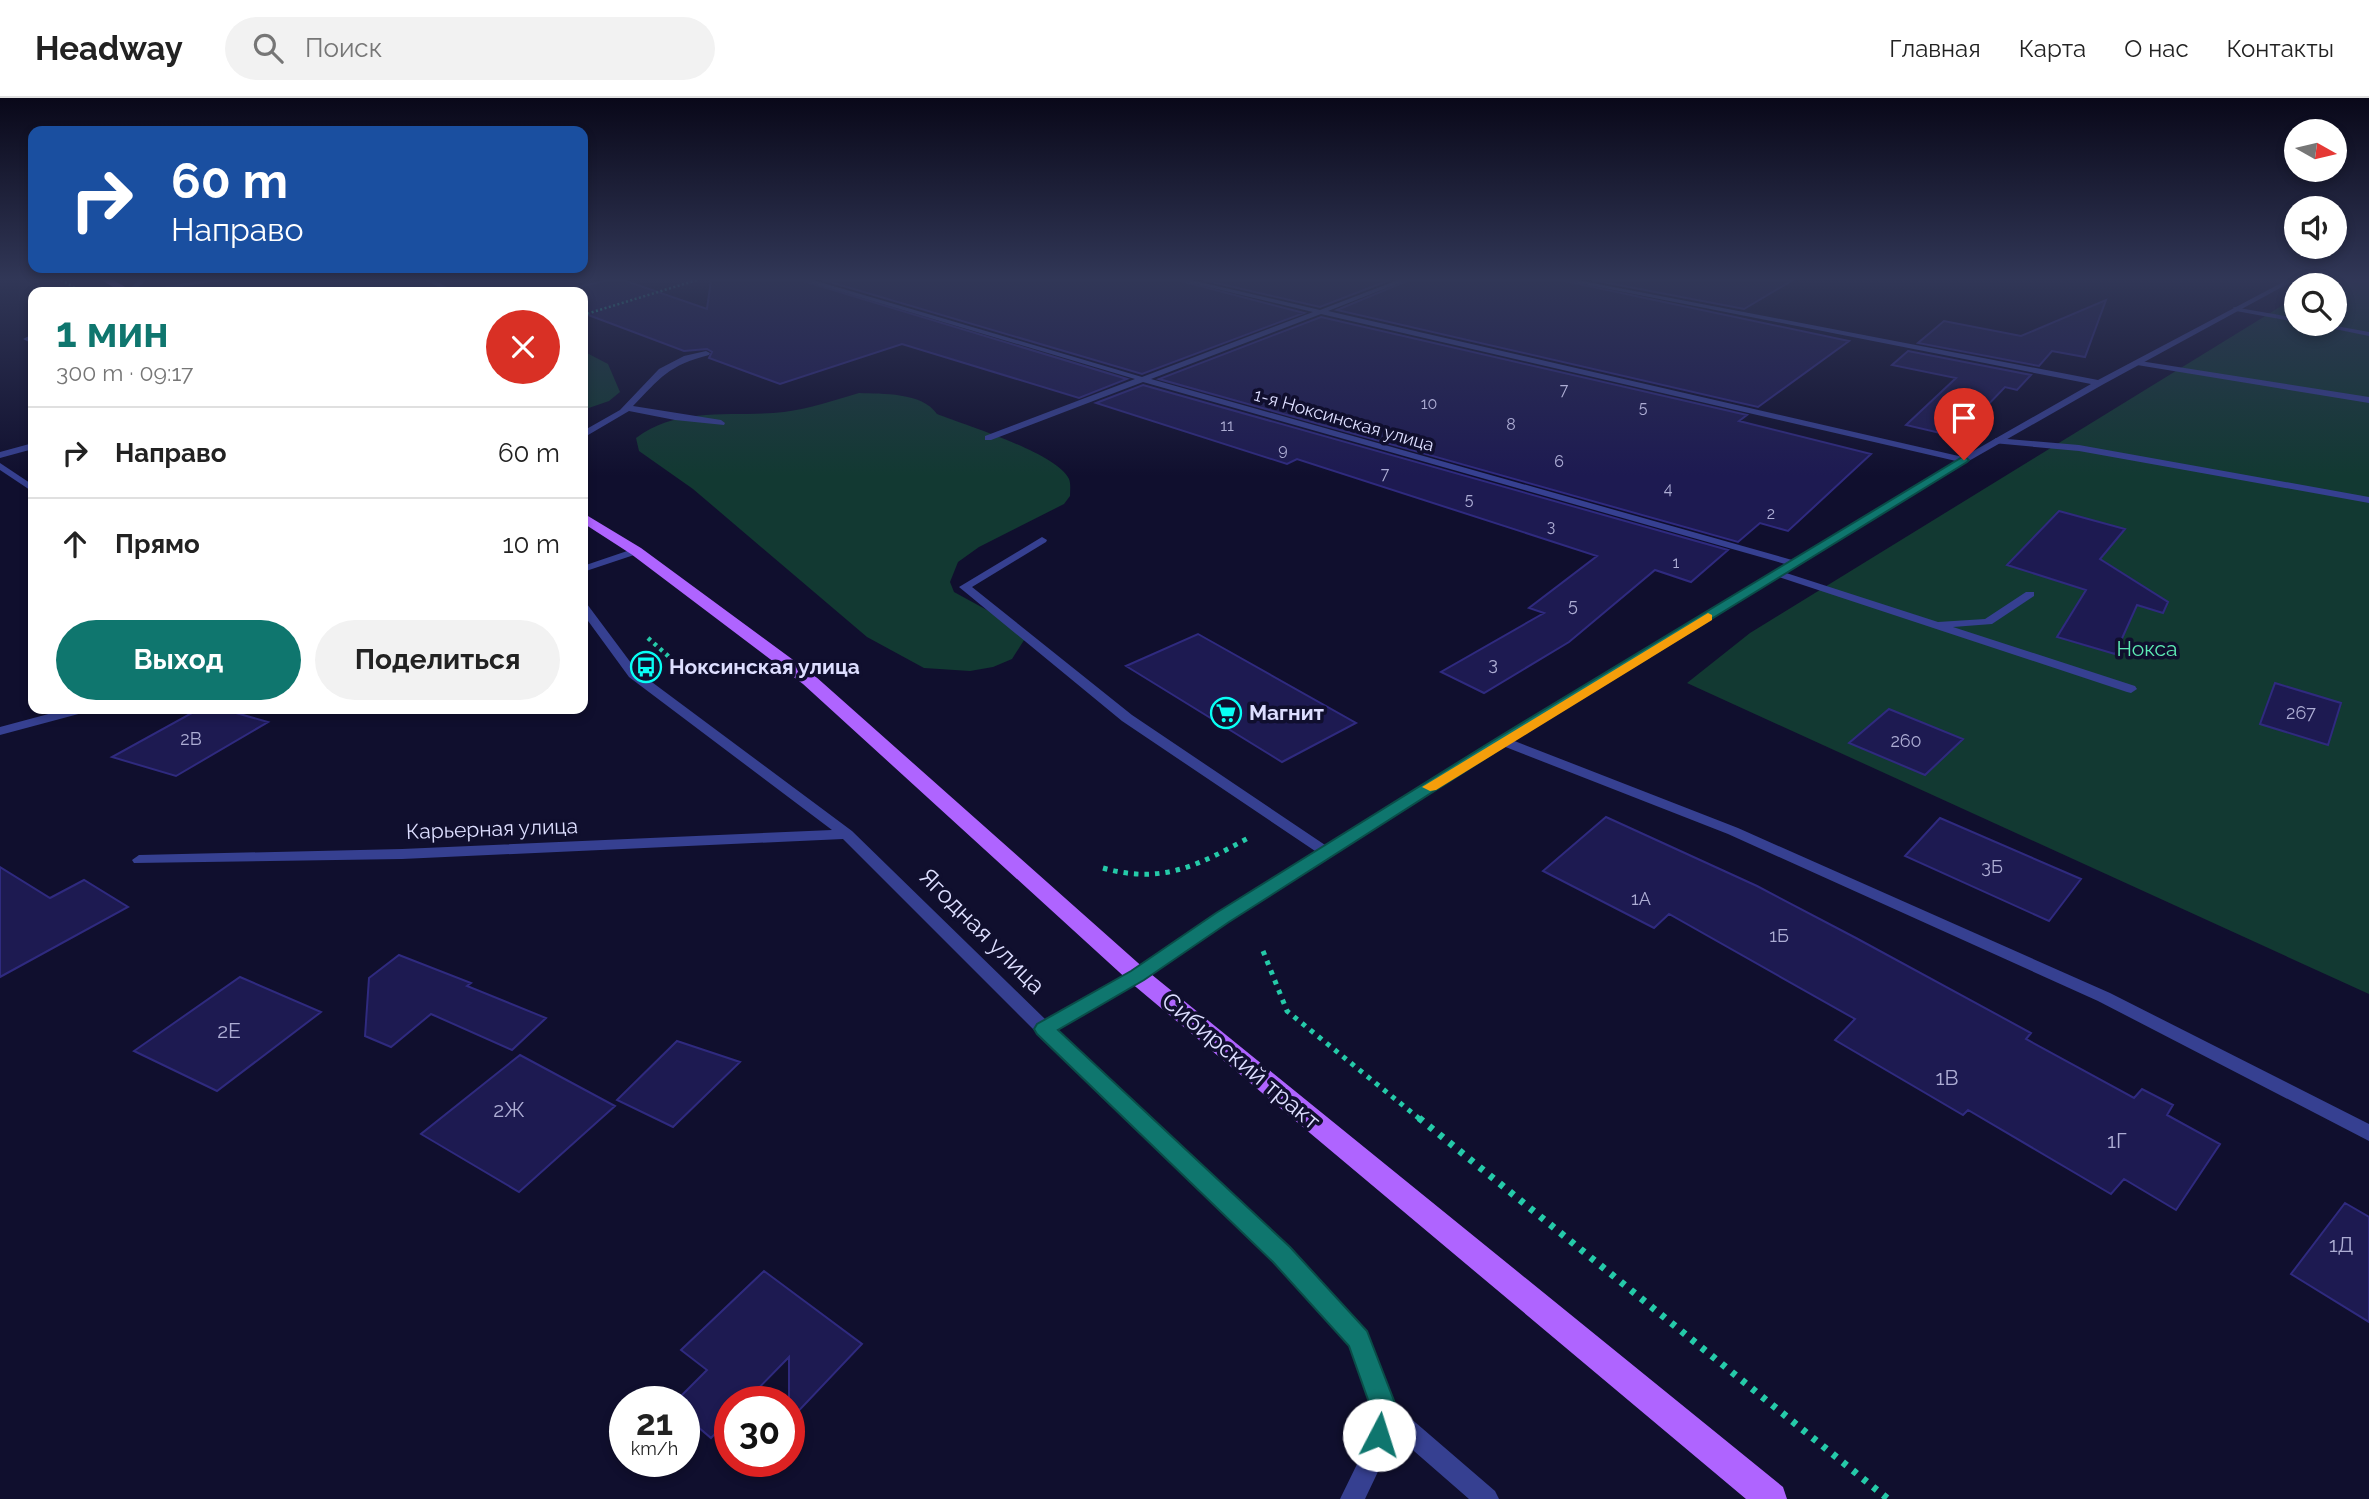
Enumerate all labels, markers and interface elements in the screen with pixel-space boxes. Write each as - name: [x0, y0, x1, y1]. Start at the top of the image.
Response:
- search box: [225, 17, 715, 80]
- text: Headway: [35, 29, 183, 68]
- icon: search: [249, 29, 287, 67]
- text: Поиск: [305, 33, 382, 63]
- text: Главная: [1889, 34, 1981, 63]
- text: Карта: [2019, 34, 2086, 63]
- text: О нас: [2124, 34, 2189, 63]
- text: Контакты: [2227, 34, 2334, 63]
- north arrow: [2284, 119, 2347, 182]
- map controls: [2284, 119, 2347, 336]
- text: 60 m: [171, 152, 288, 209]
- icon: right: [56, 154, 147, 245]
- button: sound: [2284, 196, 2347, 259]
- text: Направо: [171, 211, 303, 248]
- button: search: [2284, 273, 2347, 336]
- text: 1 мин: [56, 308, 169, 357]
- button: close: [486, 310, 560, 384]
- text: 300 m · 09:17: [56, 359, 193, 386]
- house number: 7: [1560, 380, 1569, 399]
- street label: 1-я Ноксинская улица: [1252, 384, 1437, 455]
- pin: [1934, 388, 1994, 460]
- house number: 10: [1421, 394, 1437, 413]
- house number: 5: [1639, 398, 1648, 417]
- icon: arrive: [1945, 399, 1983, 437]
- house number: 8: [1506, 415, 1516, 434]
- house number: 11: [1220, 416, 1234, 435]
- icon: right: [56, 434, 94, 472]
- text: Направо: [115, 438, 226, 468]
- text: 60 m: [498, 438, 560, 468]
- house number: 9: [1278, 440, 1288, 459]
- house number: 6: [1554, 452, 1564, 471]
- house number: 7: [1381, 464, 1390, 483]
- house number: 4: [1664, 479, 1673, 498]
- house number: 5: [1465, 490, 1474, 509]
- house number: 2: [1767, 504, 1775, 523]
- house number: 3: [1547, 517, 1555, 536]
- icon: ahead: [56, 525, 94, 563]
- text: Прямо: [115, 529, 200, 559]
- text: 10 m: [502, 529, 560, 559]
- house number: 1: [1673, 553, 1680, 572]
- house number: 5: [1568, 594, 1578, 615]
- button: Выход: [56, 620, 301, 700]
- button: Поделиться: [315, 620, 560, 700]
- park label: Нокса: [2116, 636, 2178, 661]
- bus stop icon: Ноксинская улица: [629, 650, 663, 684]
- house number: 3: [1488, 653, 1498, 674]
- place label: Ноксинская улица: [669, 654, 860, 679]
- supermarket icon: Магнит: [1209, 696, 1243, 730]
- place label: Магнит: [1249, 700, 1325, 725]
- house number: 267: [2286, 702, 2316, 723]
- house number: 2В: [180, 728, 202, 749]
- house number: 260: [1890, 730, 1922, 751]
- street label: Карьерная улица: [406, 813, 578, 844]
- house number: 3Б: [1981, 856, 2003, 877]
- street label: Ягодная улица: [913, 862, 1051, 1000]
- house number: 1А: [1631, 888, 1651, 909]
- house number: 1Б: [1769, 925, 1789, 946]
- street label: Сибирский тракт: [1156, 986, 1327, 1136]
- house number: 2Е: [217, 1018, 241, 1043]
- house number: 1В: [1936, 1065, 1958, 1090]
- house number: 2Ж: [493, 1097, 525, 1122]
- house number: 1Г: [2107, 1128, 2127, 1153]
- house number: 1Д: [2329, 1232, 2353, 1257]
- speed limit sign: 30: [714, 1386, 805, 1477]
- position arrow: [1342, 1398, 1416, 1472]
- text: 21: [636, 1402, 673, 1443]
- text: km/h: [631, 1438, 678, 1459]

